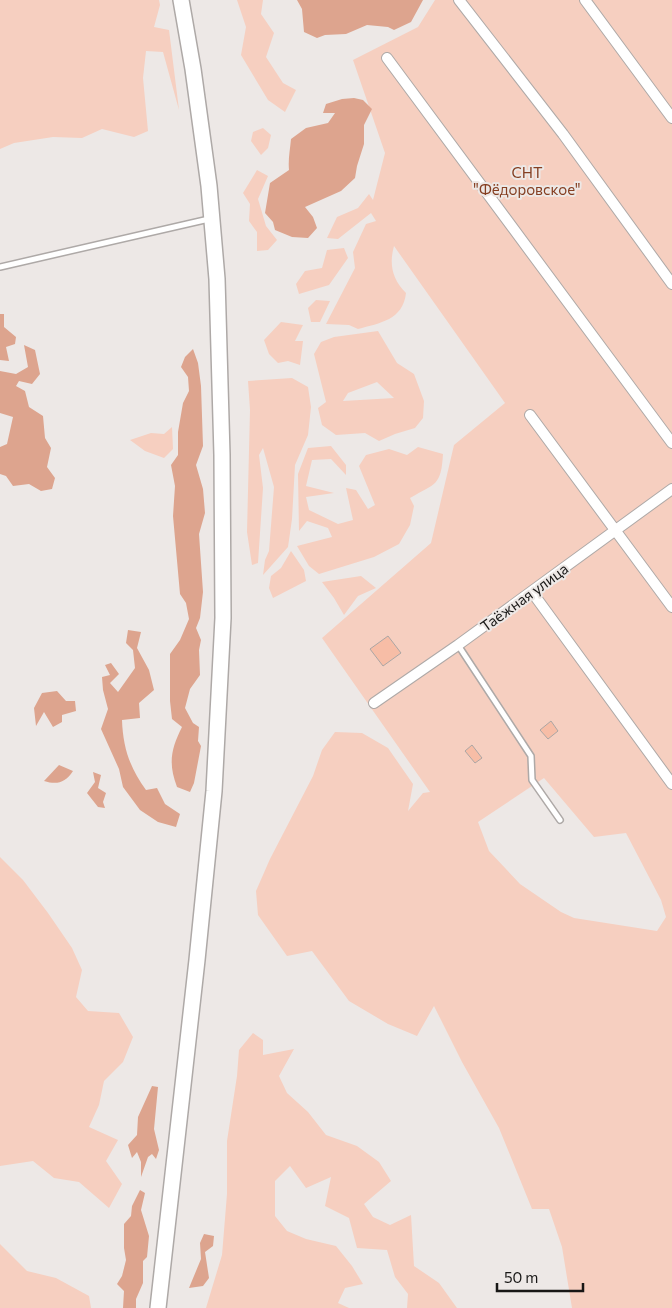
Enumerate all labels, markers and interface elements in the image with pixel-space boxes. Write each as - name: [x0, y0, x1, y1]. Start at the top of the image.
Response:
- park label: СНТ "Фёдоровское": [473, 163, 581, 198]
- street label: Таёжная улица: [477, 559, 571, 635]
- scale bar: [497, 1260, 583, 1292]
- text: 50 m: [504, 1268, 538, 1286]

